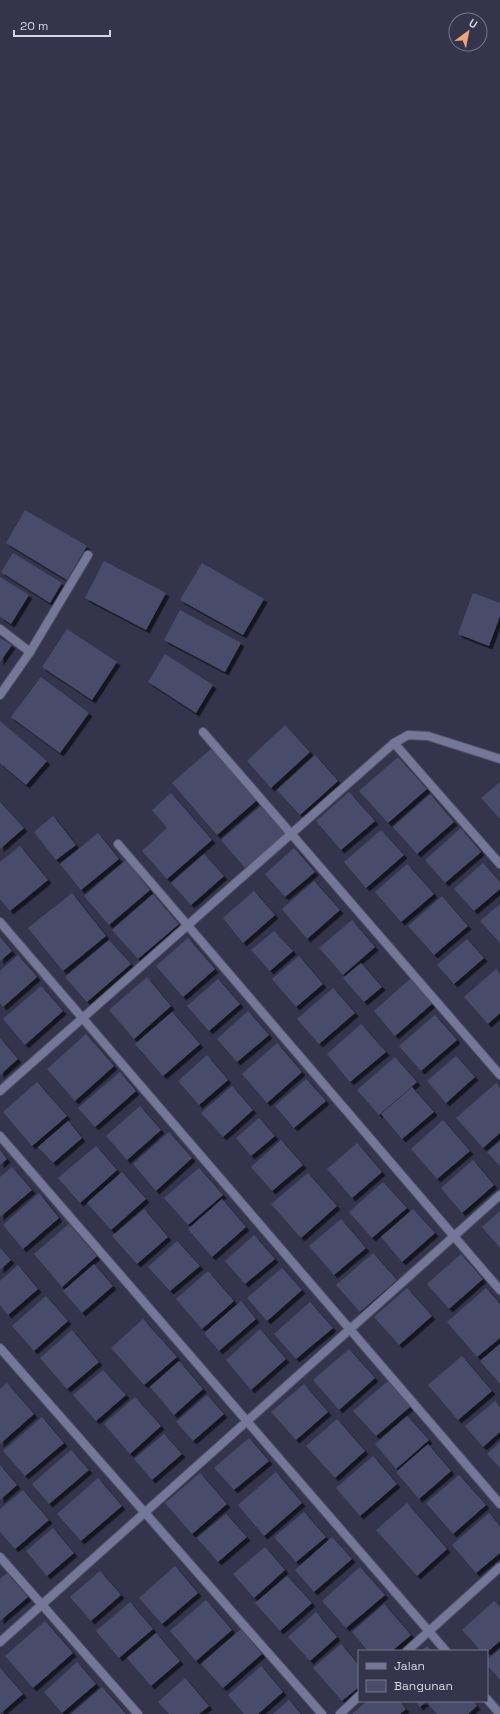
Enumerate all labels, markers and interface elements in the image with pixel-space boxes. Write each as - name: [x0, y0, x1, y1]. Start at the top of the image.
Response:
- scale bar: [14, 12, 110, 38]
- north arrow: [448, 12, 488, 52]
- text: U: [466, 16, 480, 31]
- text: 20 m: [20, 18, 48, 34]
- legend: [358, 1650, 488, 1702]
- text: Jalan: [394, 1658, 425, 1674]
- text: Bangunan: [394, 1678, 453, 1694]

